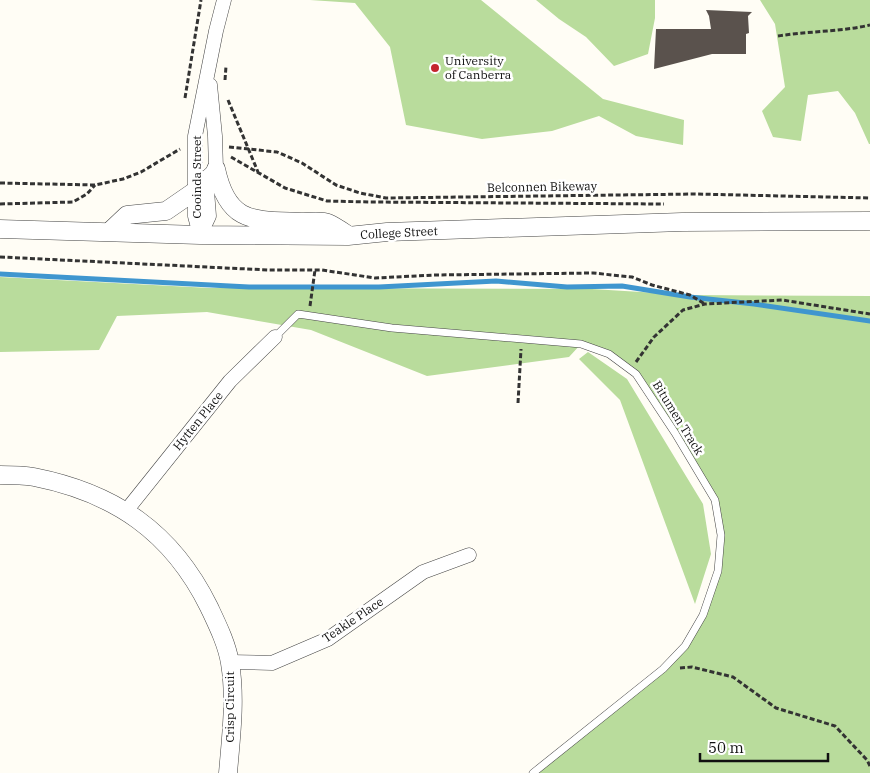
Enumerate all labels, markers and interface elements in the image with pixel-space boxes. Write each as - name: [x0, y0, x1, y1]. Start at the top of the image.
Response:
- place label: University of Canberra: [445, 53, 512, 82]
- marker: University of Canberra: [429, 62, 441, 74]
- street label: Cooinda Street: [189, 135, 204, 219]
- street label: Belconnen Bikeway: [487, 178, 598, 195]
- street label: College Street: [360, 223, 438, 242]
- street label: Bitumen Track: [650, 378, 707, 458]
- street label: Hytten Place: [169, 388, 226, 453]
- street label: Teakle Place: [319, 594, 386, 645]
- street label: Crisp Circuit: [222, 671, 237, 743]
- scale bar: [700, 730, 828, 762]
- text: 50 m: [708, 738, 744, 757]

